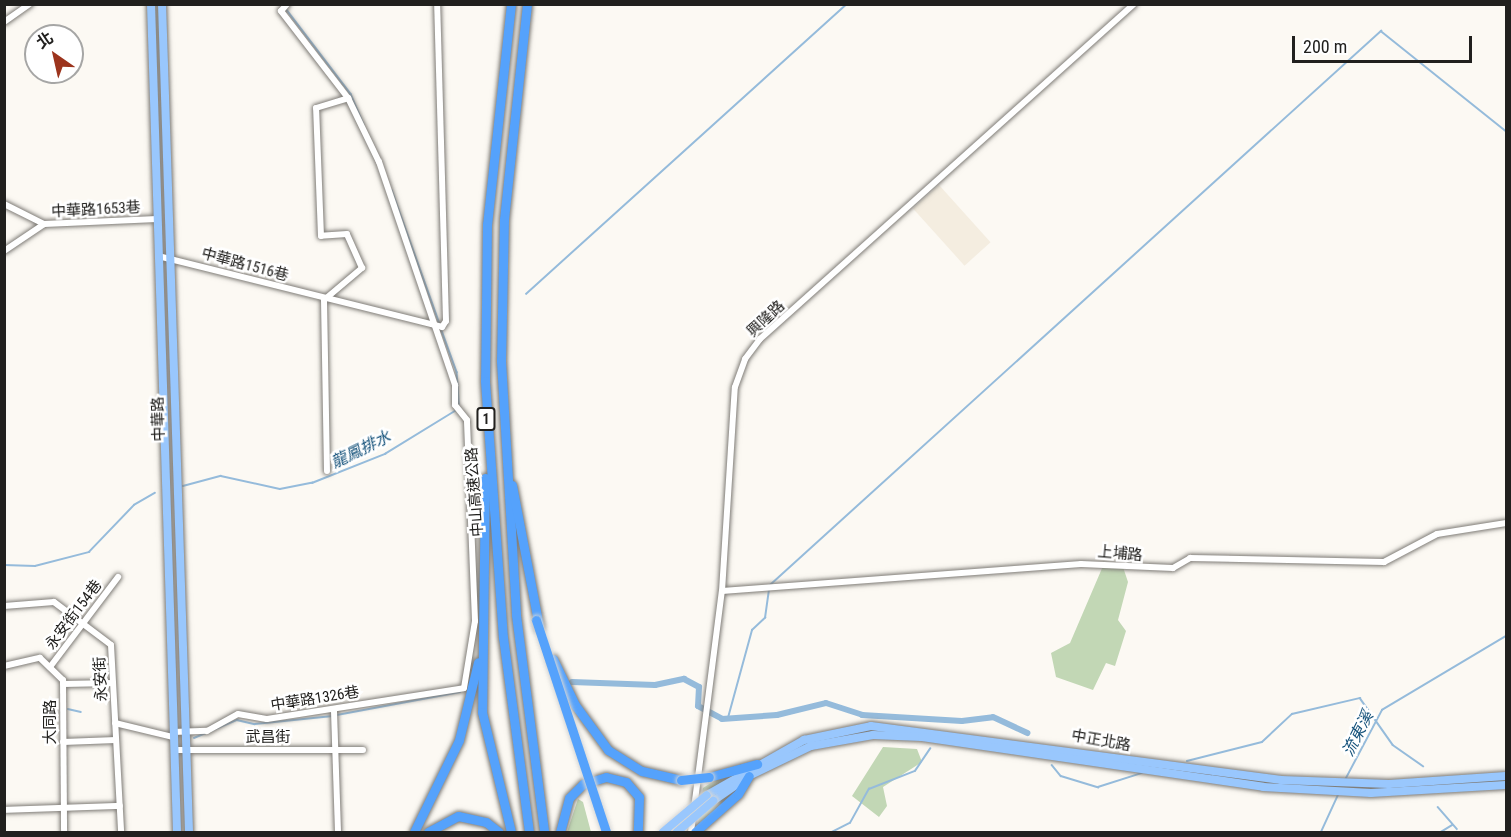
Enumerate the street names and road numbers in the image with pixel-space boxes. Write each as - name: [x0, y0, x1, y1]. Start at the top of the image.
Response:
- street label: 中華路1653巷: [51, 199, 141, 221]
- street label: 中華路1516巷: [199, 245, 291, 285]
- street label: 興隆路: [743, 297, 789, 341]
- street label: 中華路: [149, 396, 169, 442]
- road number: 1: [476, 408, 496, 430]
- street label: 中山高速公路: [463, 446, 487, 538]
- street label: 上埔路: [1097, 543, 1143, 565]
- street label: 永安街154巷: [42, 577, 106, 653]
- street label: 永安街: [91, 656, 111, 702]
- street label: 中華路1326巷: [269, 683, 361, 715]
- street label: 大同路: [42, 700, 60, 744]
- street label: 中正北路: [1070, 727, 1132, 755]
- street label: 武昌街: [246, 729, 290, 747]

